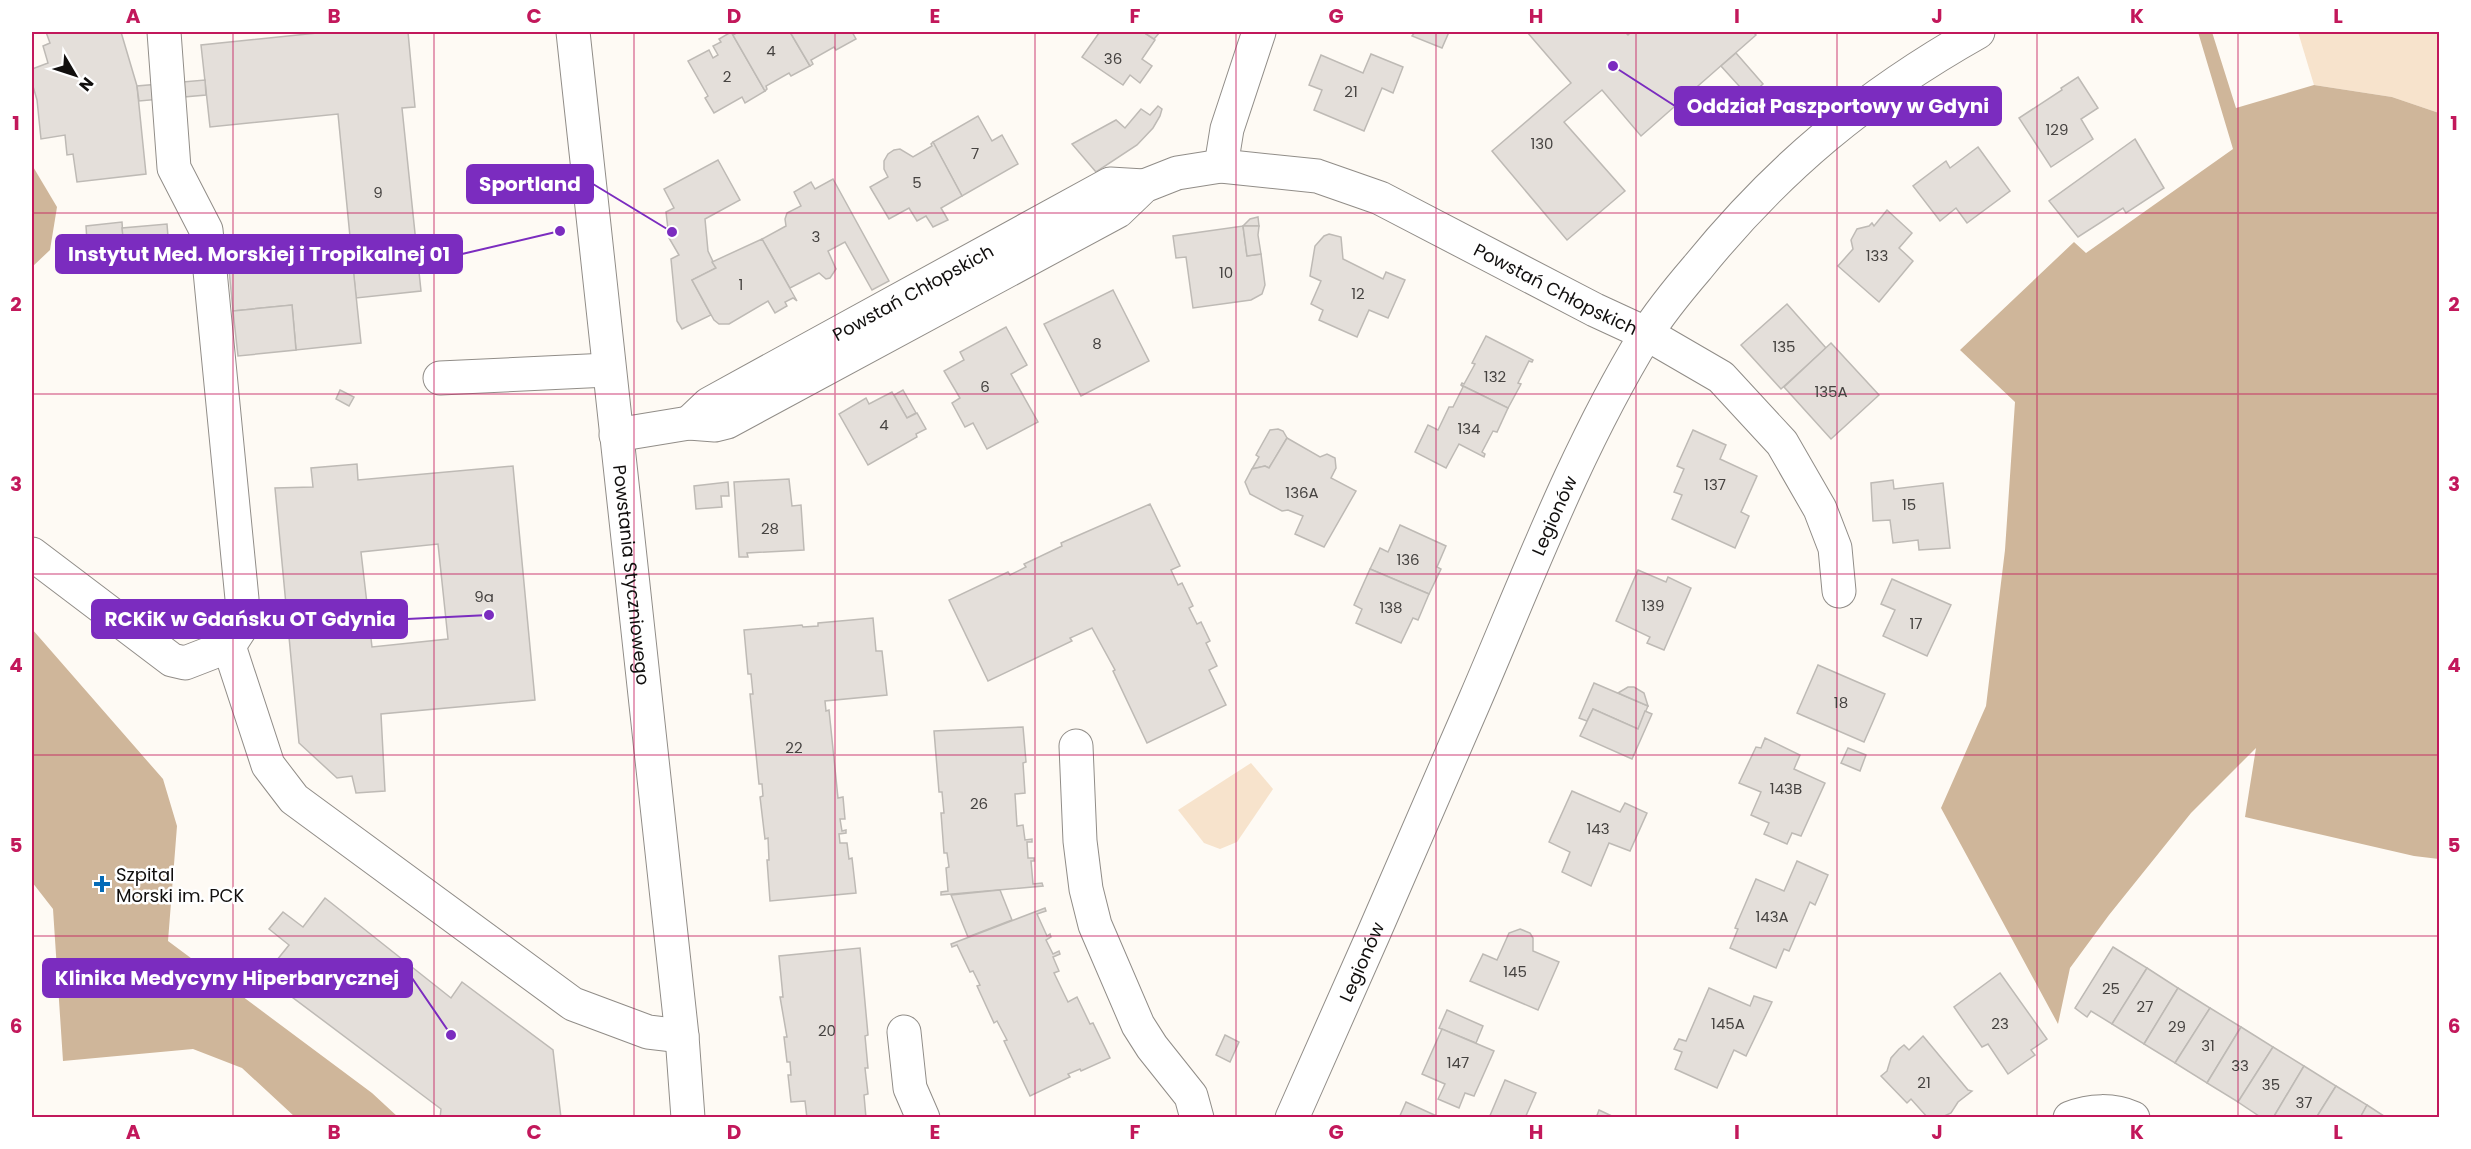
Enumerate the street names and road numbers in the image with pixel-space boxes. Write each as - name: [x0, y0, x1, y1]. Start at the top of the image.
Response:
- street label: Powstań Chłopskich: [1470, 237, 1642, 341]
- street label: Powstań Chłopskich: [828, 238, 998, 347]
- street label: Powstania Styczniowego: [608, 463, 656, 686]
- street label: Legionów: [1525, 471, 1582, 559]
- street label: Legionów: [1333, 918, 1390, 1006]

